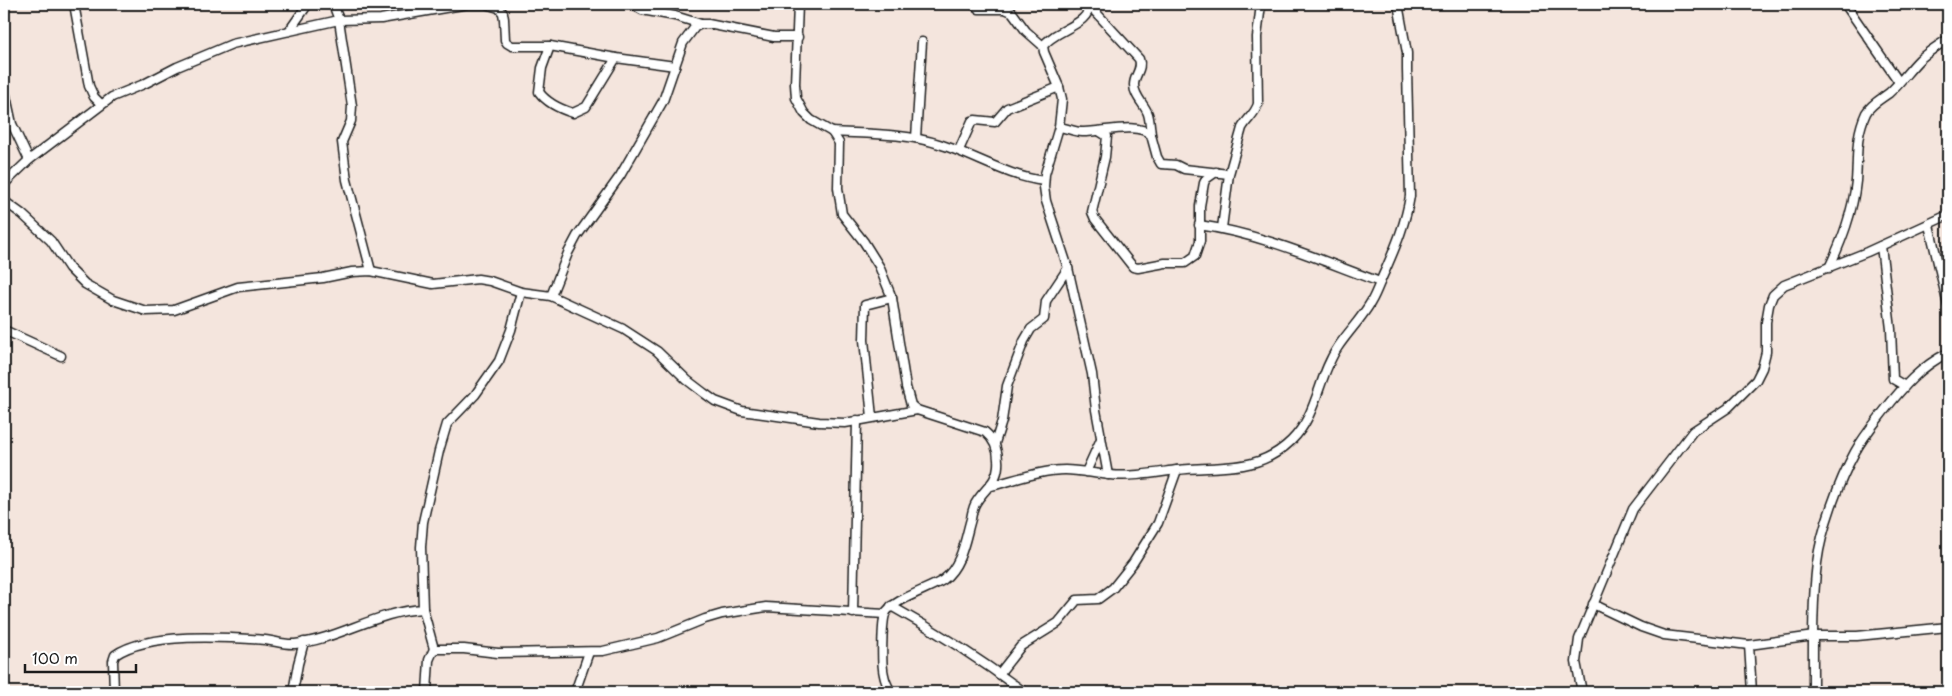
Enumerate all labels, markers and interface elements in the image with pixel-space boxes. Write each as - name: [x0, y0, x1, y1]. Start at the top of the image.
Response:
- scale bar: [25, 641, 136, 673]
- text: 100 m: [32, 646, 78, 669]

